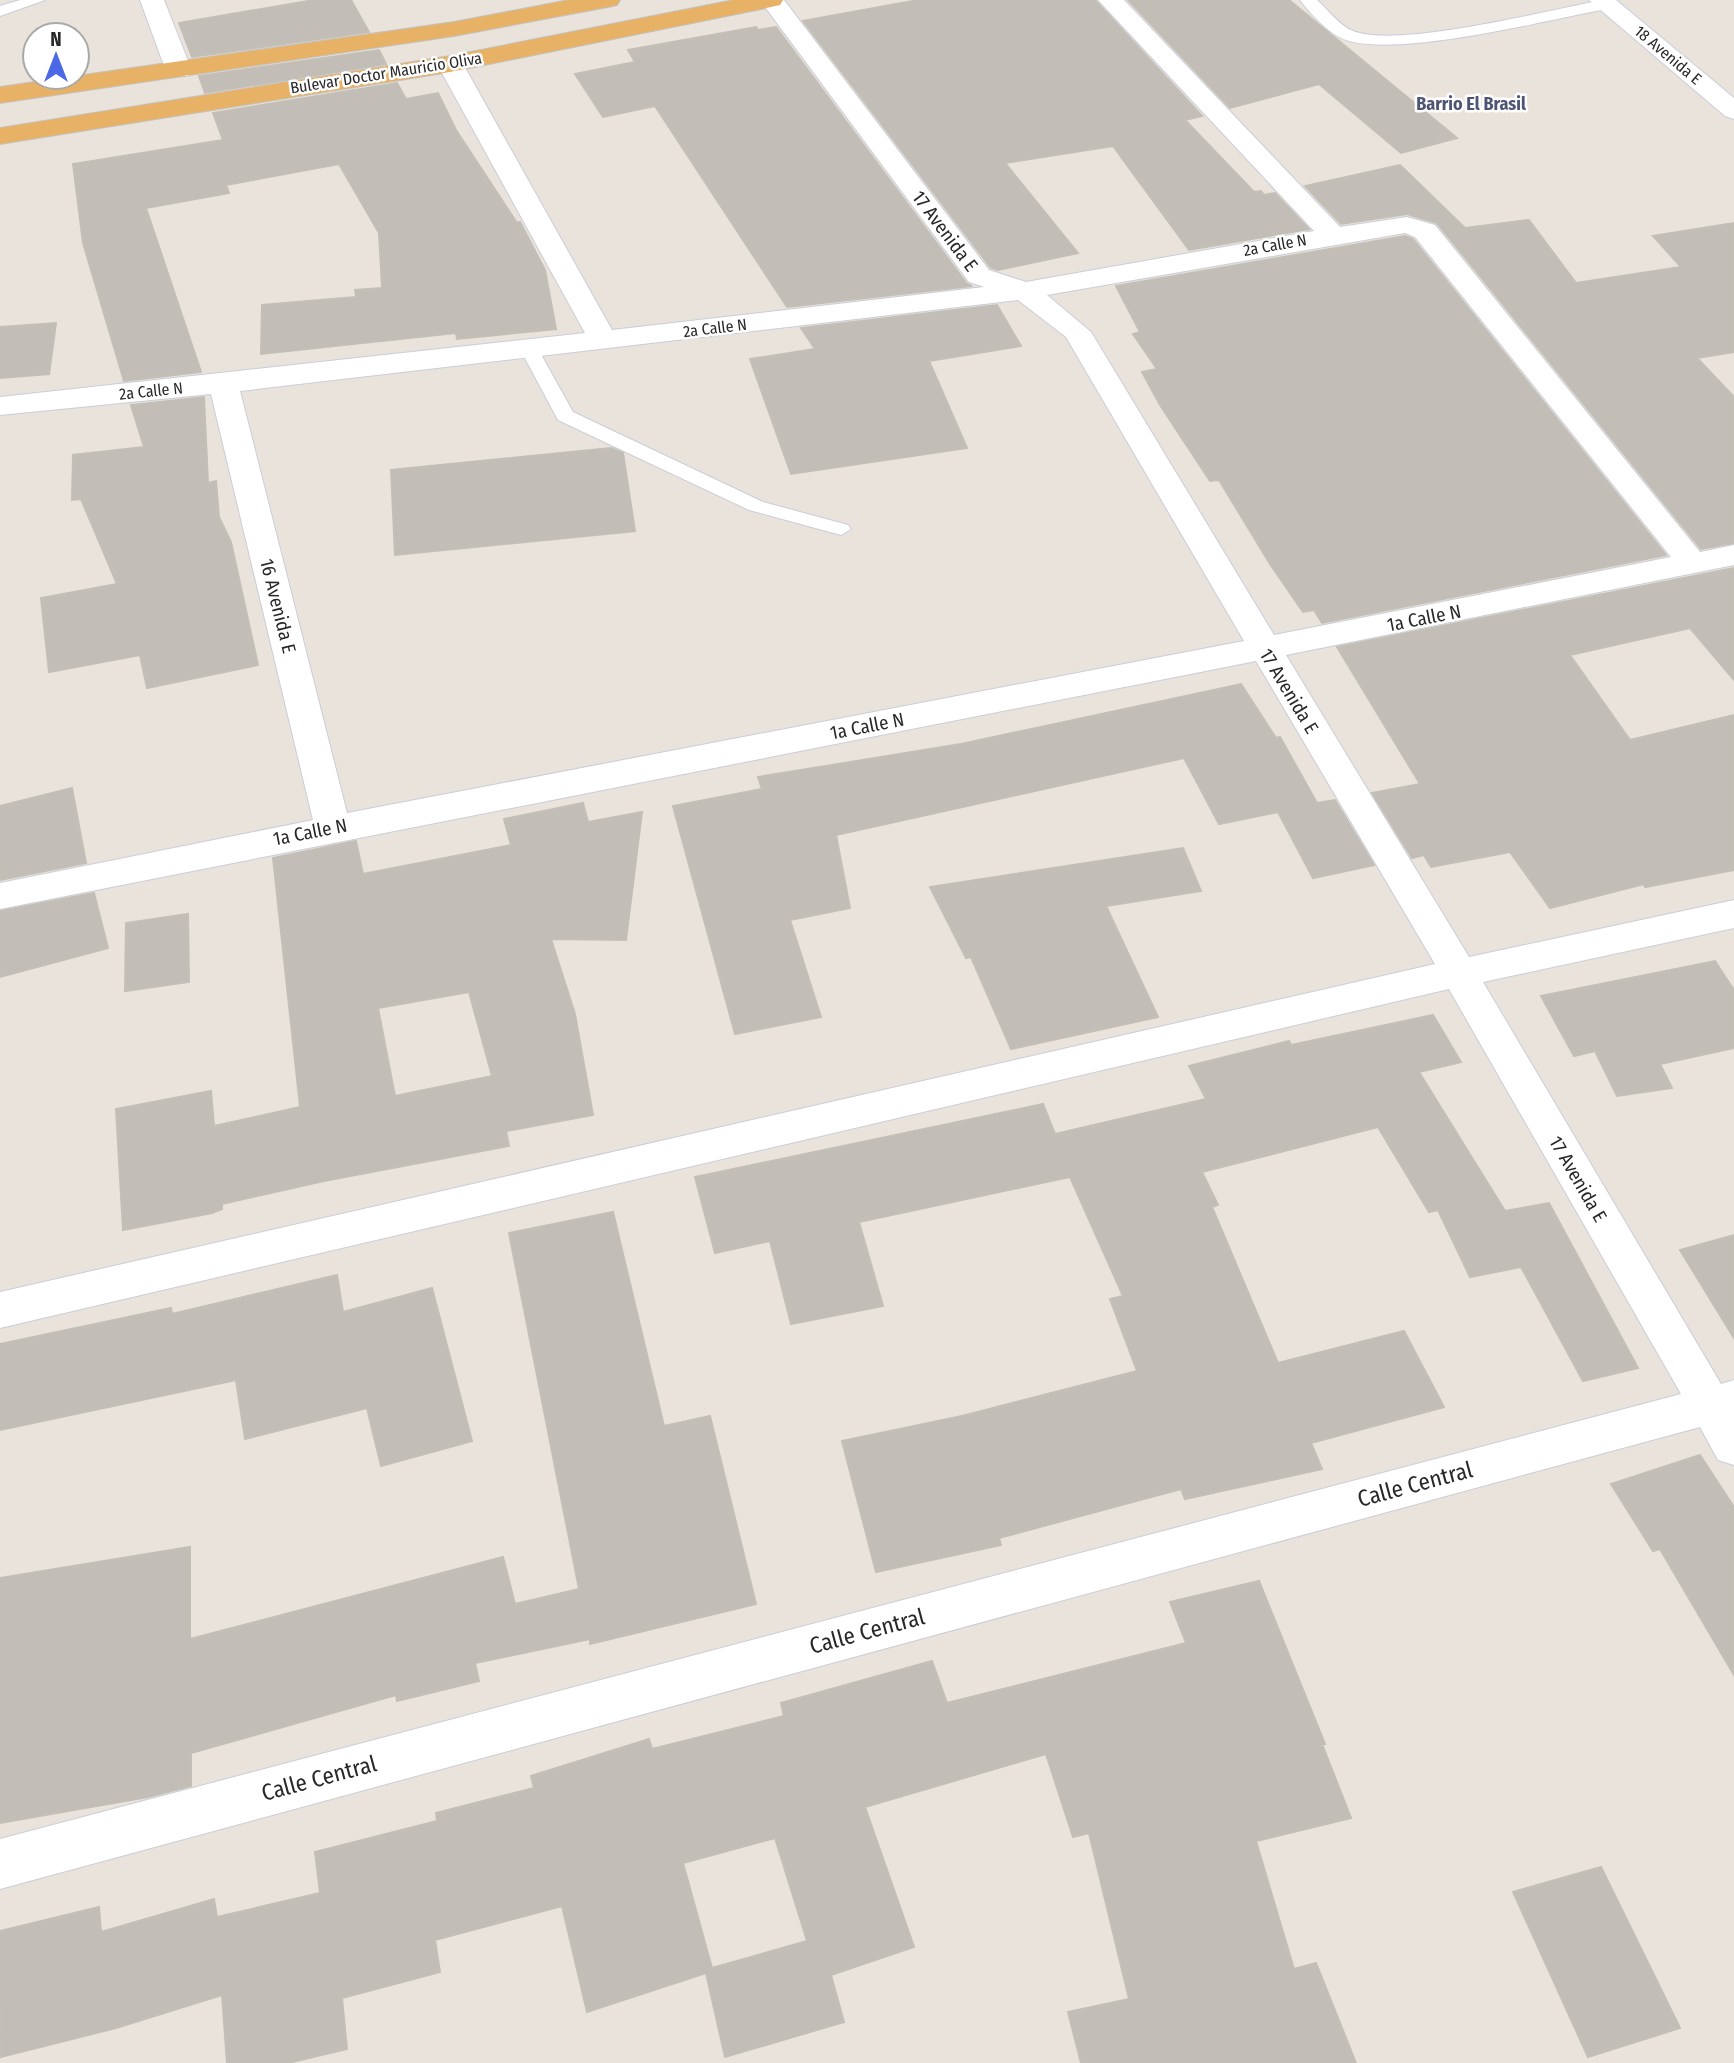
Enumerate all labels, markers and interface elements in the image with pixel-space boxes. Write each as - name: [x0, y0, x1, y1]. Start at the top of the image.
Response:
- north arrow: [21, 21, 91, 91]
- street label: 18 Avenida E: [1631, 22, 1705, 88]
- text: N: [50, 28, 62, 51]
- street label: Bulevar Doctor Mauricio Oliva: [289, 48, 483, 98]
- district label: Barrio El Brasil: [1416, 93, 1526, 115]
- street label: 17 Avenida E: [907, 186, 983, 276]
- street label: 2a Calle N: [1242, 230, 1308, 260]
- street label: 2a Calle N: [682, 315, 748, 341]
- street label: 2a Calle N: [118, 378, 184, 404]
- street label: 16 Avenida E: [255, 556, 301, 656]
- street label: 1a Calle N: [1385, 600, 1463, 636]
- street label: 17 Avenida E: [1255, 644, 1323, 738]
- street label: 1a Calle N: [828, 708, 906, 744]
- street label: 1a Calle N: [271, 814, 349, 850]
- street label: 17 Avenida E: [1544, 1132, 1612, 1226]
- street label: Calle Central: [1354, 1455, 1476, 1513]
- street label: Calle Central: [806, 1602, 928, 1660]
- street label: Calle Central: [258, 1749, 380, 1807]

